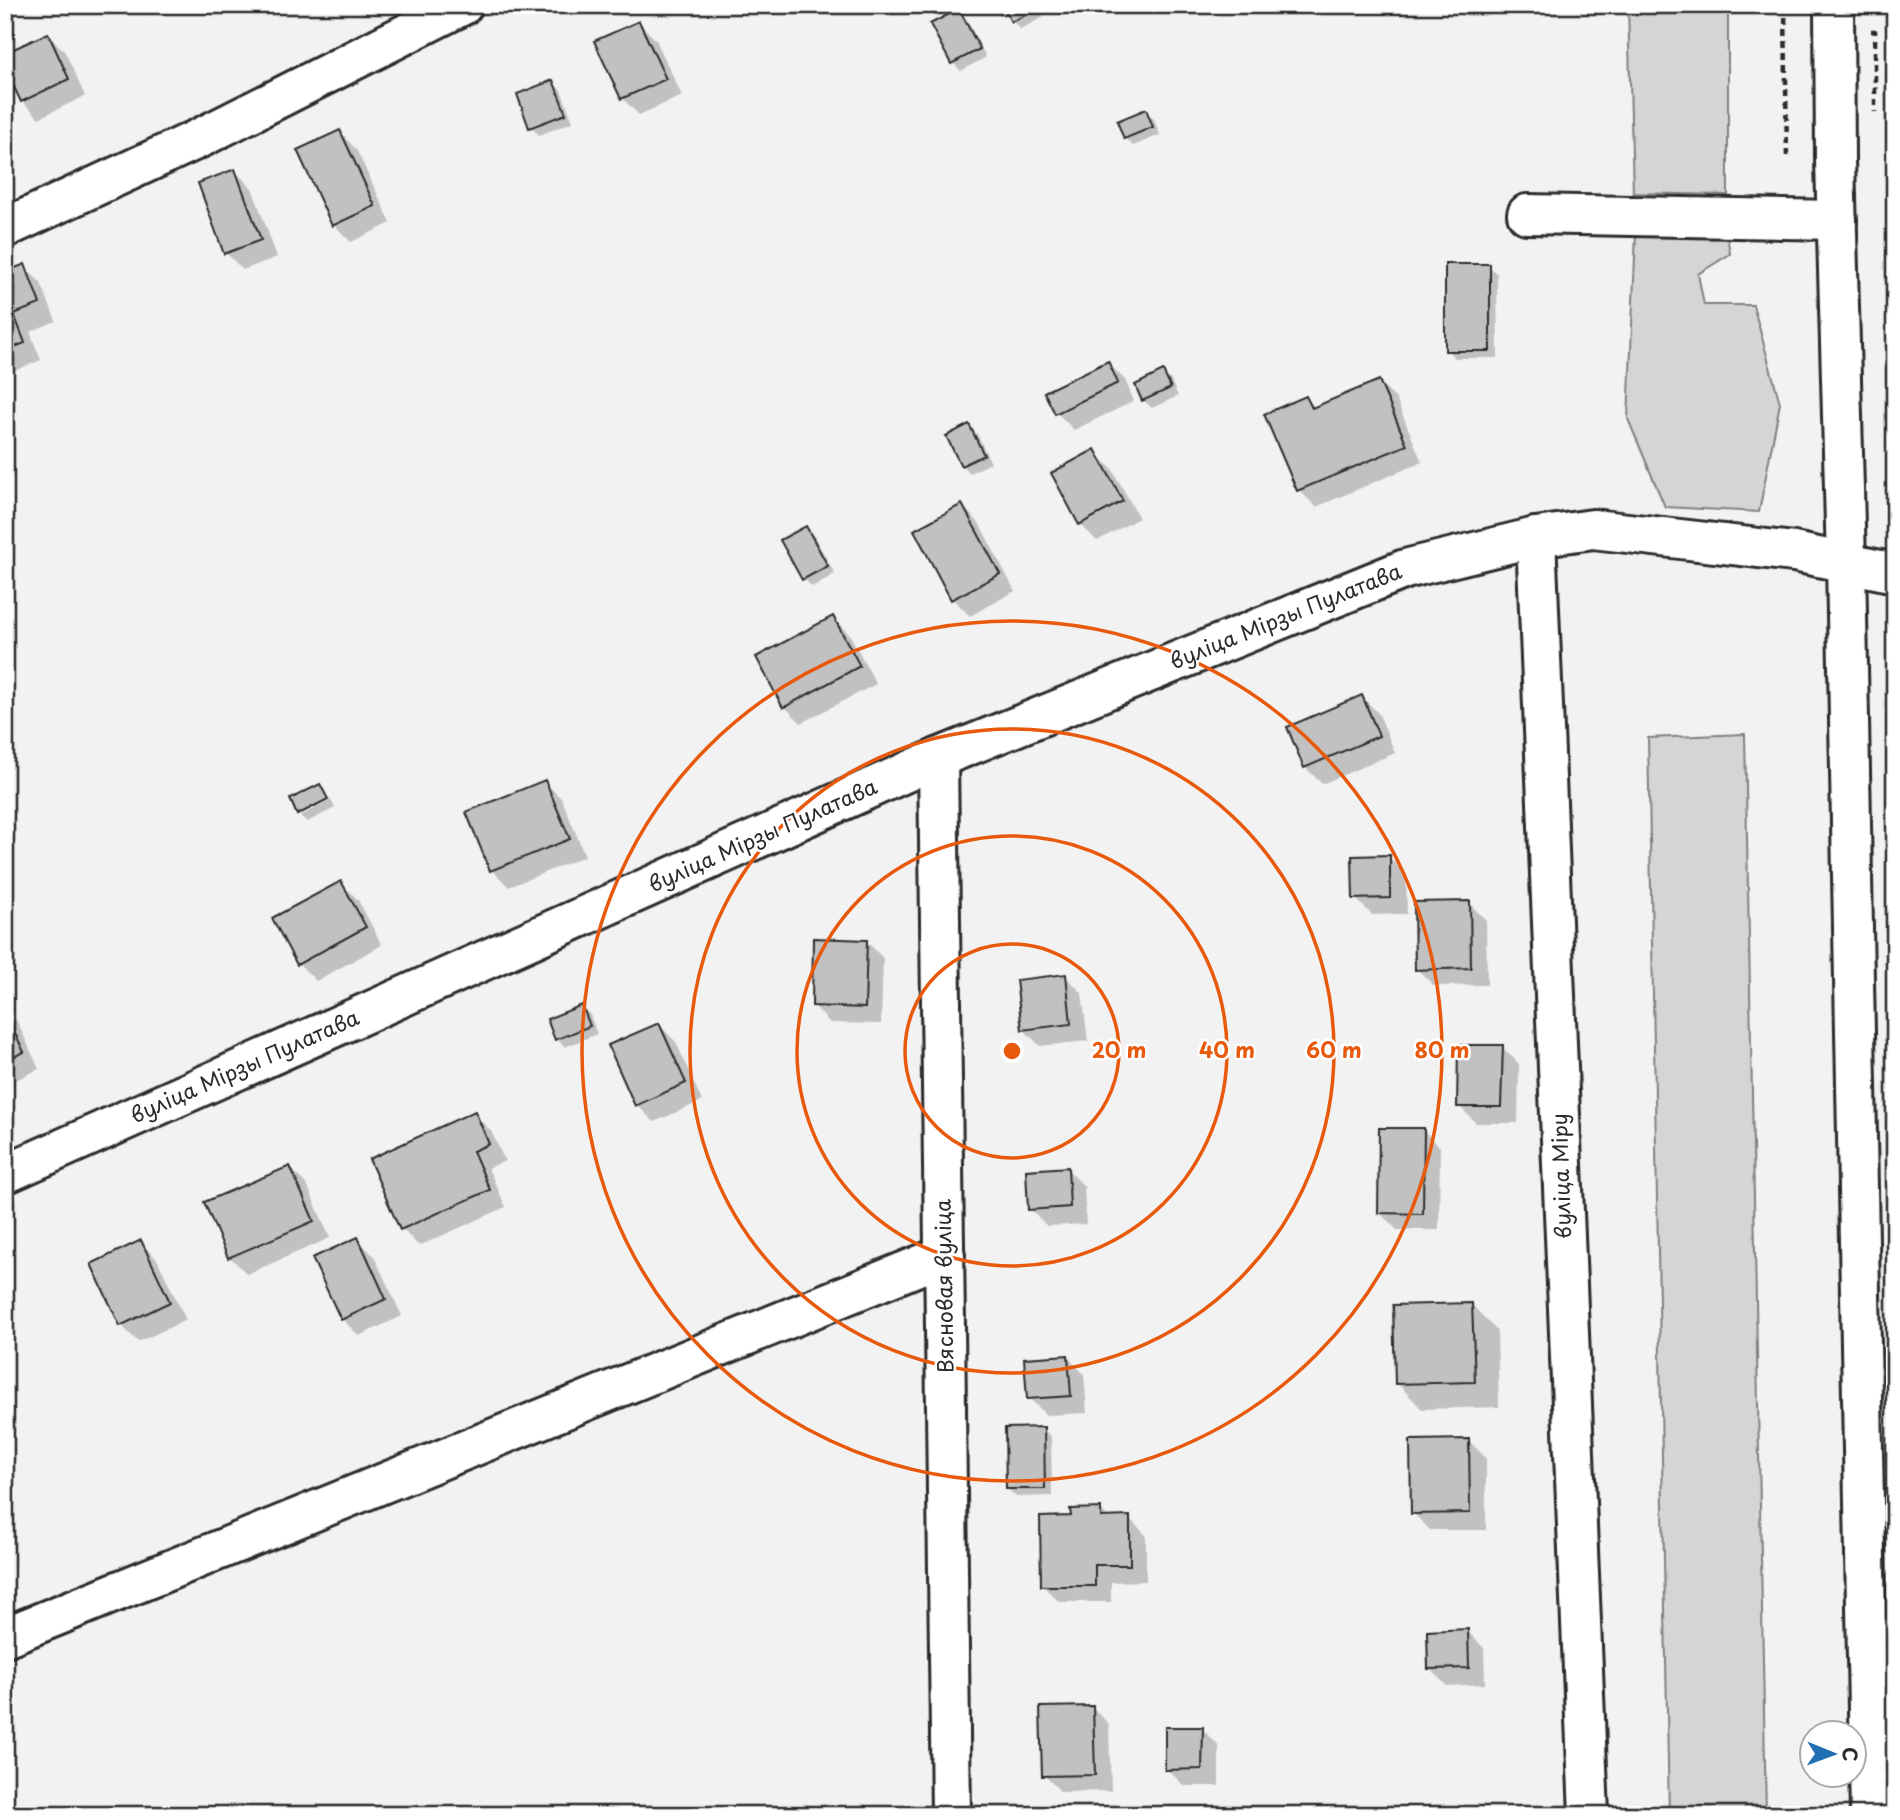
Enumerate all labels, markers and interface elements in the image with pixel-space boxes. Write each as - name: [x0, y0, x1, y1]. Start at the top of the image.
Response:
- street label: вуліца Мірзы Пулатава: [1165, 554, 1407, 676]
- street label: вуліца Мірзы Пулатава: [643, 769, 882, 899]
- street label: вуліца Мірзы Пулатава: [125, 1000, 364, 1130]
- text: 20 m: [1092, 1033, 1146, 1065]
- text: 40 m: [1199, 1033, 1255, 1065]
- text: 60 m: [1306, 1033, 1362, 1065]
- text: 80 m: [1415, 1033, 1469, 1065]
- centre of rings: [1000, 1039, 1024, 1063]
- street label: вуліца Міру: [1542, 1113, 1578, 1239]
- street label: Вясновая вуліца: [925, 1199, 961, 1373]
- north arrow: [1798, 1718, 1868, 1788]
- text: С: [1837, 1747, 1865, 1762]

